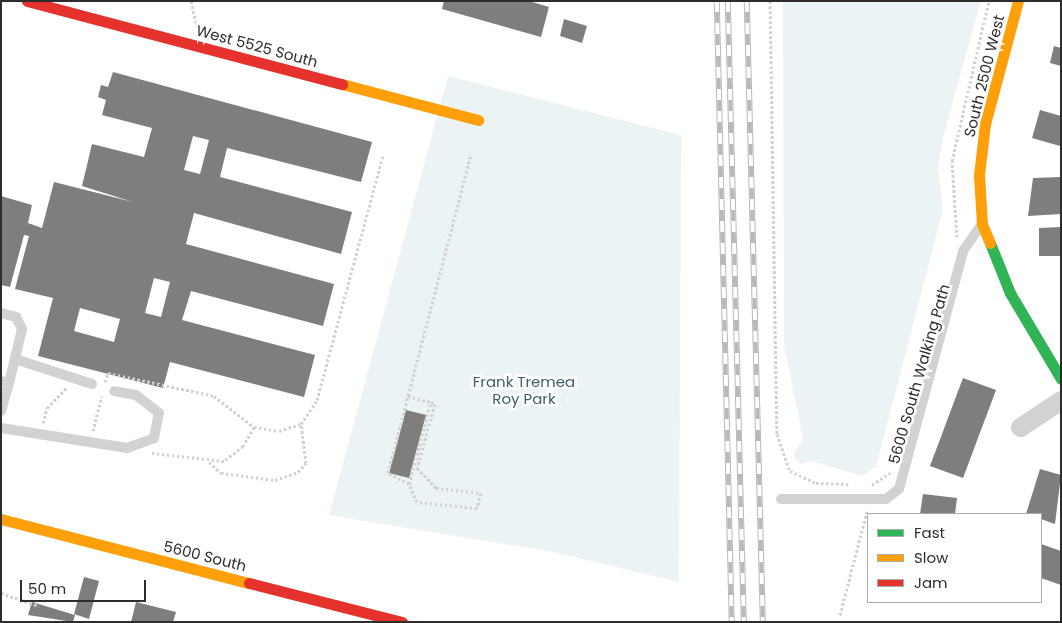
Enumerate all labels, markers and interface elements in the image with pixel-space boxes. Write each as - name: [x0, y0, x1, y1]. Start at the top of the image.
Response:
- street label: South 2500 West: [960, 13, 1008, 139]
- street label: West 5525 South: [194, 21, 320, 71]
- street label: 5600 South Walking Path: [885, 282, 953, 466]
- park label: Frank Tremea Roy Park: [473, 372, 575, 407]
- legend: [867, 513, 1042, 603]
- text: Fast: [914, 522, 945, 543]
- street label: 5600 South: [162, 537, 248, 575]
- text: Slow: [914, 547, 948, 568]
- scale bar: [22, 570, 149, 602]
- text: Jam: [914, 572, 948, 593]
- text: 50 m: [28, 578, 66, 599]

